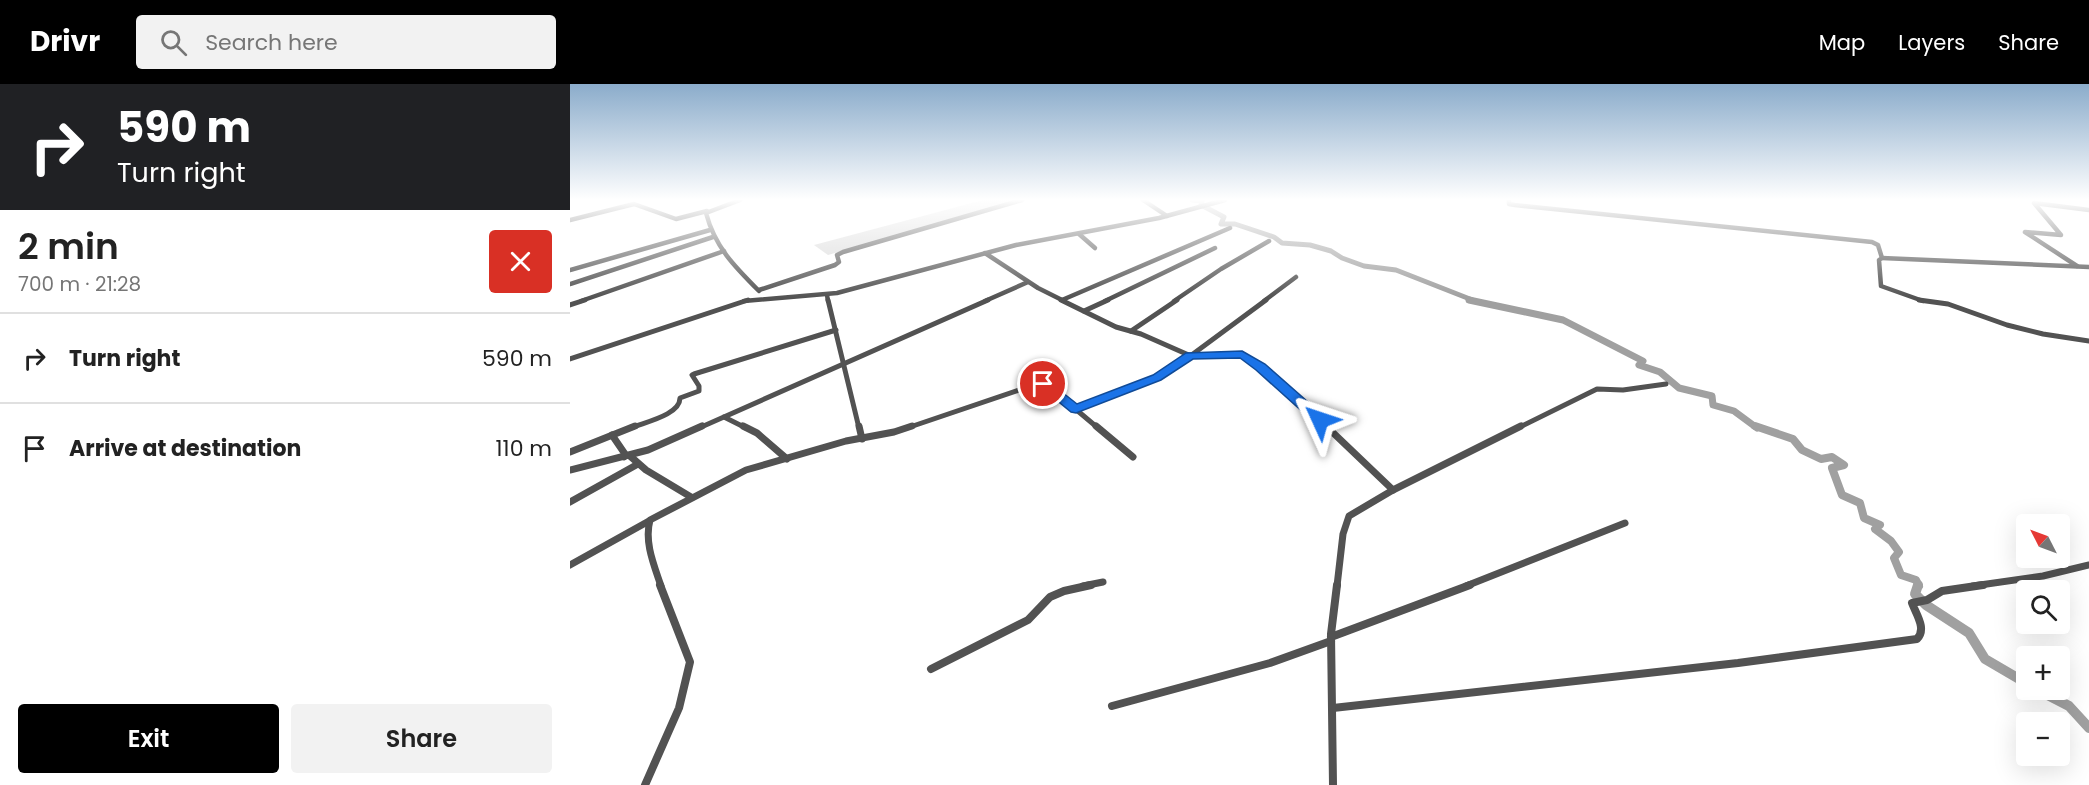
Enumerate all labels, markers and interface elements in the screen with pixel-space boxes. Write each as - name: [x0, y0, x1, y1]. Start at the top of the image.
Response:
- search box: [136, 15, 556, 69]
- text: Drivr: [30, 22, 100, 61]
- icon: search: [157, 26, 190, 59]
- text: Search here: [205, 27, 338, 58]
- text: Map: [1819, 28, 1865, 57]
- text: Layers: [1898, 28, 1965, 57]
- text: Share: [1998, 28, 2059, 57]
- text: 590 m: [117, 98, 251, 157]
- icon: right: [18, 108, 96, 186]
- text: Turn right: [117, 154, 246, 191]
- text: 2 min: [18, 221, 119, 272]
- button: close: [489, 230, 552, 293]
- text: 700 m · 21:28: [18, 270, 141, 298]
- icon: right: [18, 342, 51, 375]
- text: Turn right: [69, 343, 180, 374]
- text: 590 m: [482, 343, 552, 374]
- pin: [1017, 358, 1068, 409]
- icon: arrive: [1026, 367, 1059, 400]
- position arrow: [1288, 388, 1352, 452]
- icon: arrive: [18, 432, 51, 465]
- text: Arrive at destination: [69, 433, 301, 464]
- text: 110 m: [496, 433, 552, 464]
- north arrow: [2016, 514, 2070, 568]
- map controls: [2016, 514, 2070, 766]
- button: search: [2016, 580, 2070, 634]
- button: +: [2016, 646, 2070, 700]
- button: Exit: [18, 704, 279, 773]
- button: Share: [291, 704, 552, 773]
- button: −: [2016, 712, 2070, 766]

